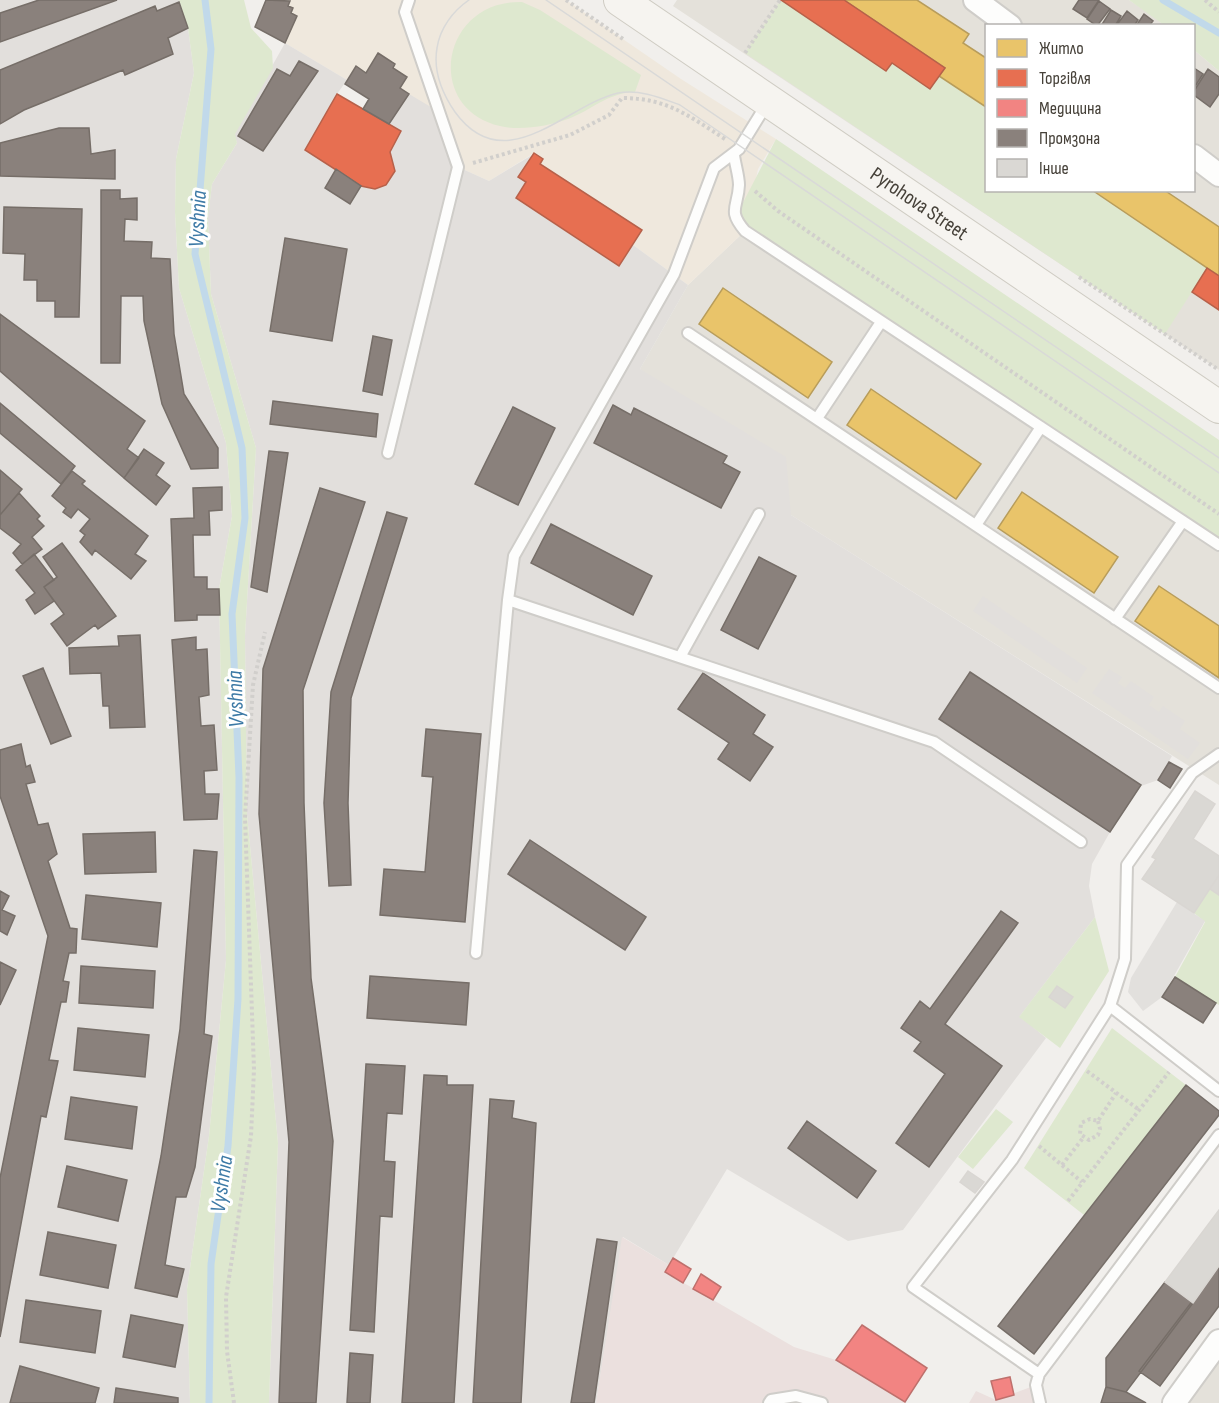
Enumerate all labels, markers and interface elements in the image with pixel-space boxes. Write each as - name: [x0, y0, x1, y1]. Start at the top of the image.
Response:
- legend: [985, 24, 1195, 192]
- text: Житло: [1039, 38, 1084, 59]
- text: Торгівля: [1039, 68, 1091, 89]
- text: Медицина: [1039, 98, 1102, 119]
- text: Промзона: [1039, 128, 1100, 149]
- text: Інше: [1039, 158, 1069, 179]
- street label: Pyrohova Street: [866, 161, 973, 245]
- water label: Vyshnia: [183, 190, 213, 248]
- water label: Vyshnia: [222, 670, 250, 728]
- water label: Vyshnia: [205, 1154, 239, 1214]

